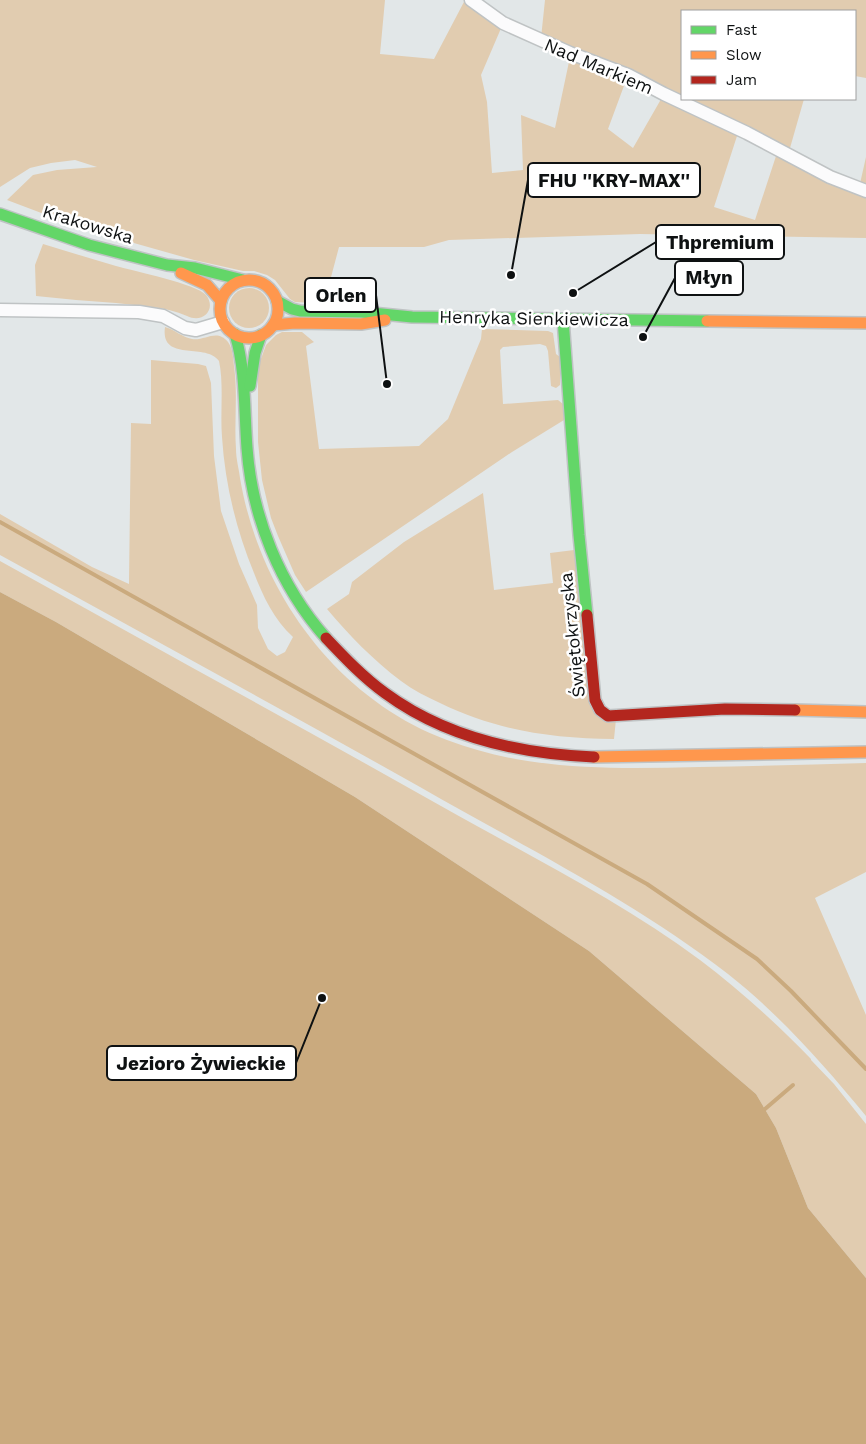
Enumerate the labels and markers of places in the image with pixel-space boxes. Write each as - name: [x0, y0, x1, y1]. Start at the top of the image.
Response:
- callout: FHU ''KRY-MAX'': [528, 163, 700, 197]
- callout: Thpremium: [656, 225, 784, 259]
- callout: Młyn: [675, 261, 743, 295]
- callout: Orlen: [305, 278, 376, 312]
- callout: Jezioro Żywieckie: [107, 1046, 296, 1080]

